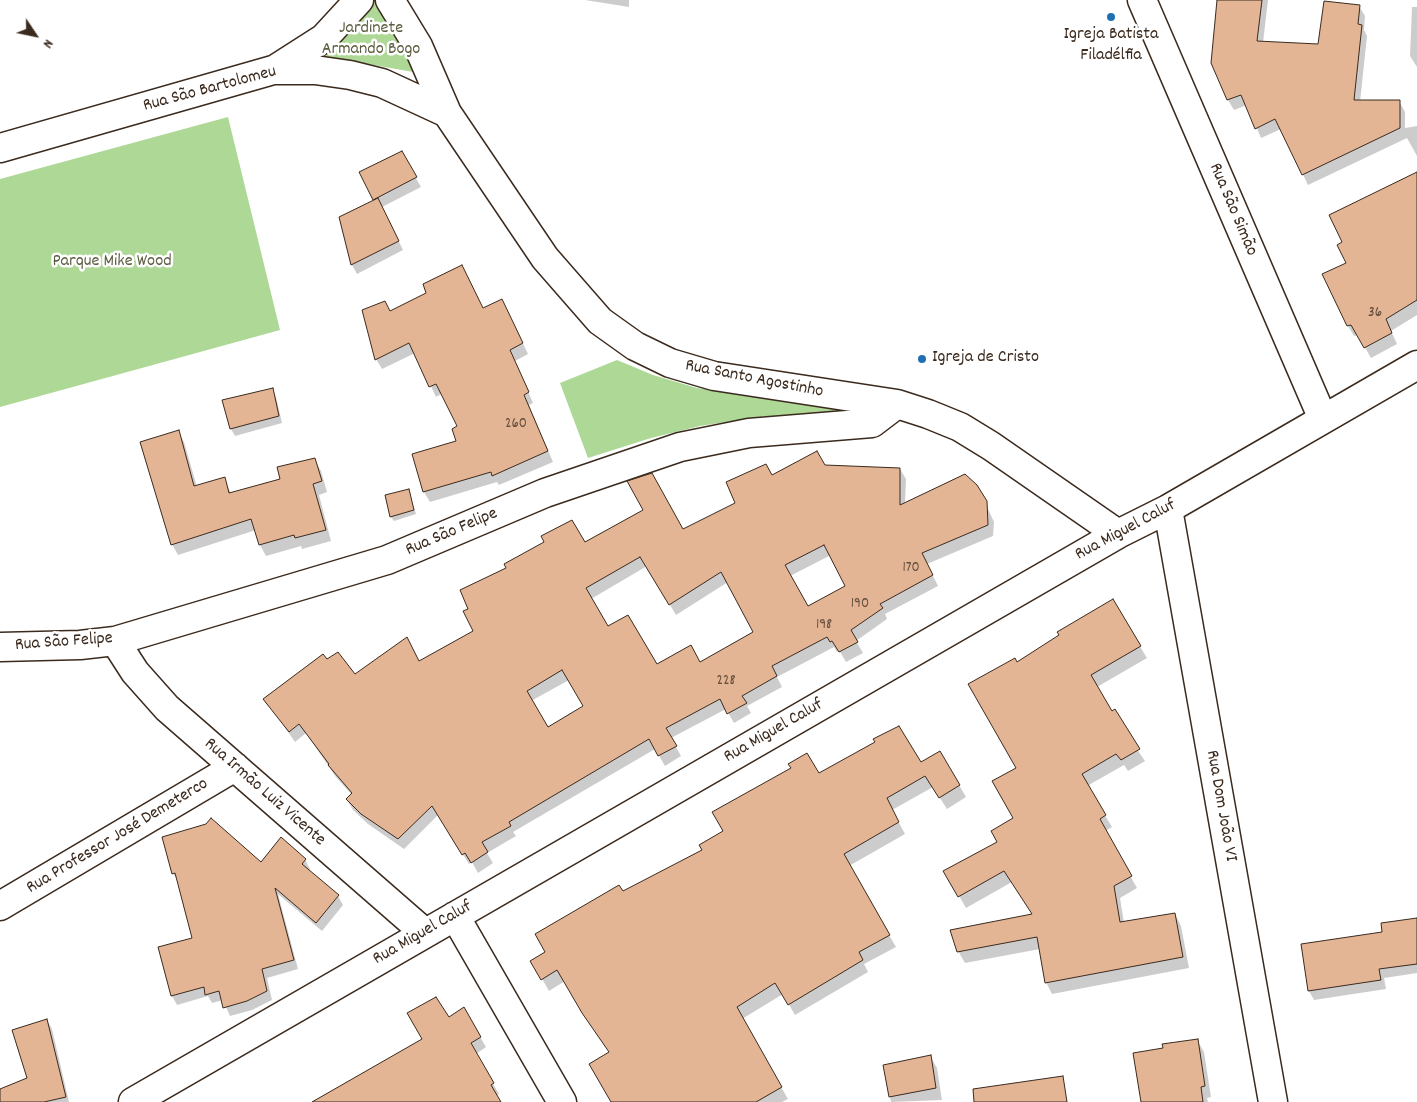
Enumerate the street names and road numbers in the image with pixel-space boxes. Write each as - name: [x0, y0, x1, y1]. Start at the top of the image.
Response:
- street label: Rua São Bartolomeu: [141, 62, 279, 118]
- street label: Rua São Simão: [1203, 160, 1261, 260]
- street label: Rua Santo Agostinho: [683, 356, 825, 404]
- street label: Rua Miguel Caluf: [1072, 496, 1180, 566]
- street label: Rua São Felipe: [403, 504, 501, 562]
- street label: Rua São Felipe: [14, 629, 114, 657]
- street label: Rua Miguel Caluf: [721, 695, 827, 769]
- street label: Rua Irmão Luiz Vicente: [199, 734, 329, 852]
- street label: Rua Dom João VI: [1200, 749, 1240, 863]
- street label: Rua Professor José Demeterco: [23, 774, 213, 900]
- street label: Rua Miguel Caluf: [370, 897, 476, 971]

